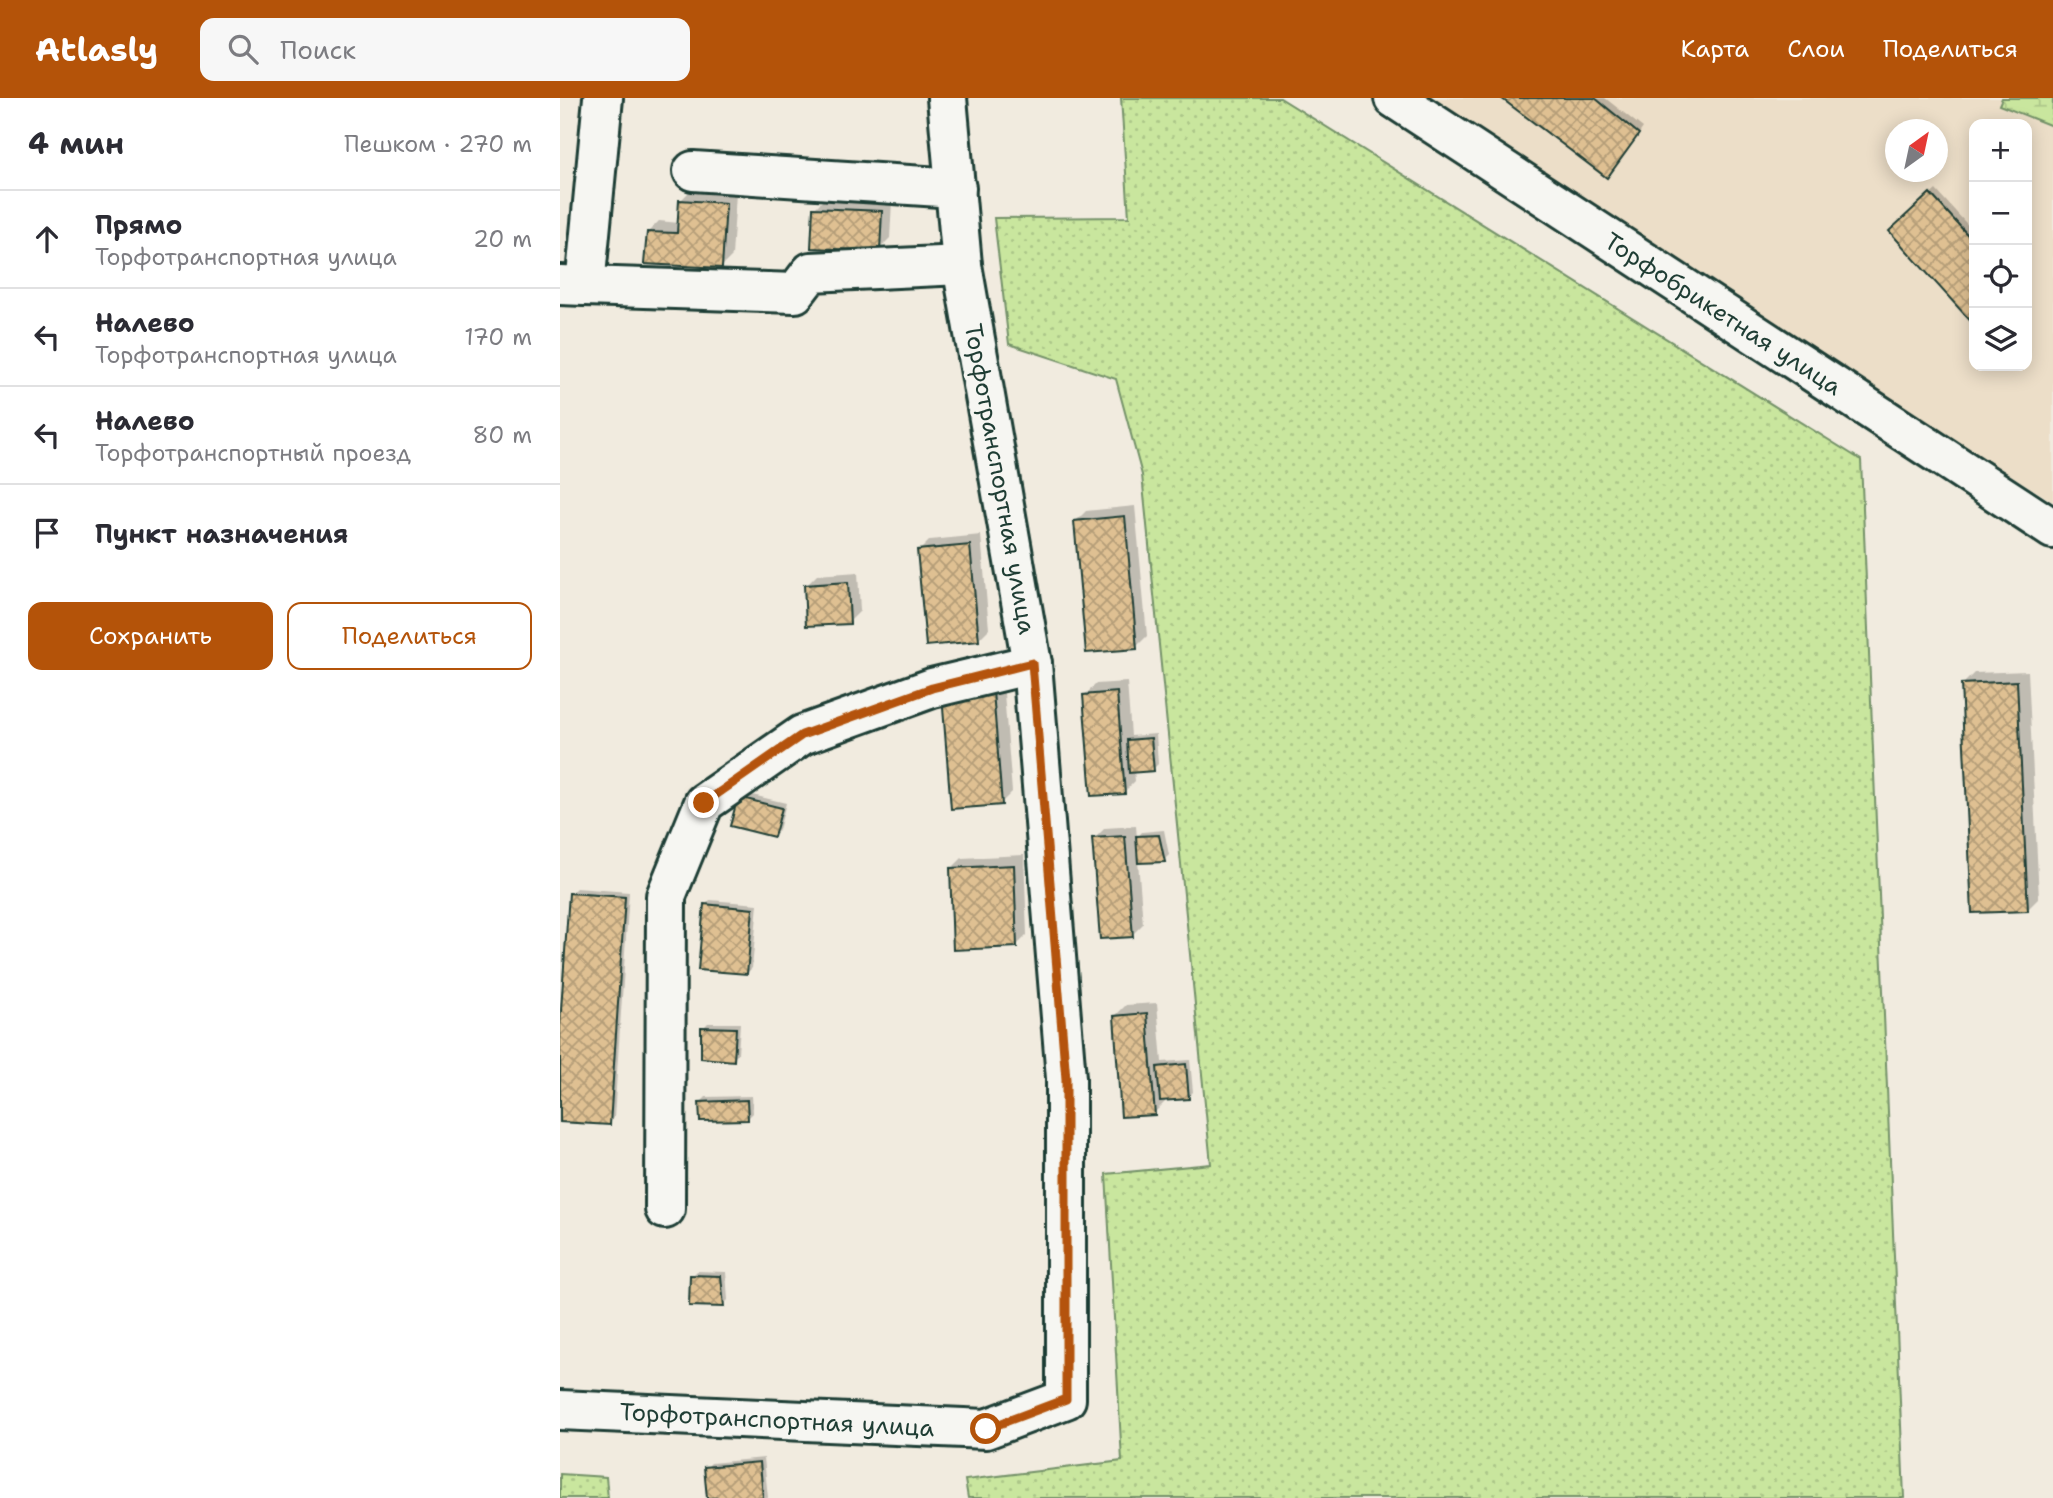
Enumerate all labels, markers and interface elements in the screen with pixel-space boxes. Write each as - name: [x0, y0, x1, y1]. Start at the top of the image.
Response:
- search box: [200, 18, 690, 81]
- text: Atlasly: [35, 27, 158, 72]
- icon: search: [224, 30, 262, 68]
- text: Поиск: [280, 32, 356, 67]
- text: Карта: [1681, 33, 1749, 65]
- text: Слои: [1787, 33, 1845, 65]
- text: Поделиться: [1883, 33, 2018, 65]
- north arrow: [1885, 119, 1948, 182]
- map controls: [1969, 119, 2032, 371]
- button: +: [1969, 119, 2032, 182]
- text: 4 мин: [28, 123, 124, 164]
- text: Пешком · 270 m: [344, 129, 532, 159]
- button: −: [1969, 182, 2032, 245]
- text: Прямо: [95, 207, 183, 242]
- icon: ahead: [28, 220, 66, 258]
- text: 20 m: [473, 224, 532, 254]
- street label: Торфобрикетная улица: [1598, 225, 1848, 403]
- text: Торфотранспортная улица: [95, 242, 397, 272]
- button: locate: [1969, 245, 2032, 308]
- text: Налево: [95, 305, 195, 340]
- button: layers: [1969, 308, 2032, 371]
- icon: left: [28, 318, 66, 356]
- street label: Торфотранспортная улица: [957, 321, 1043, 637]
- text: 170 m: [464, 322, 532, 352]
- text: Торфотранспортная улица: [95, 340, 397, 370]
- text: Налево: [95, 403, 195, 438]
- icon: left: [28, 416, 66, 454]
- text: 80 m: [473, 420, 532, 450]
- text: Торфотранспортный проезд: [95, 438, 411, 468]
- icon: arrive: [28, 514, 66, 552]
- text: Пункт назначения: [95, 516, 348, 551]
- button: Сохранить: [28, 602, 273, 670]
- button: Поделиться: [287, 602, 532, 670]
- route end: [688, 787, 719, 818]
- street label: Торфотранспортная улица: [619, 1396, 935, 1444]
- route start: [970, 1413, 1001, 1444]

